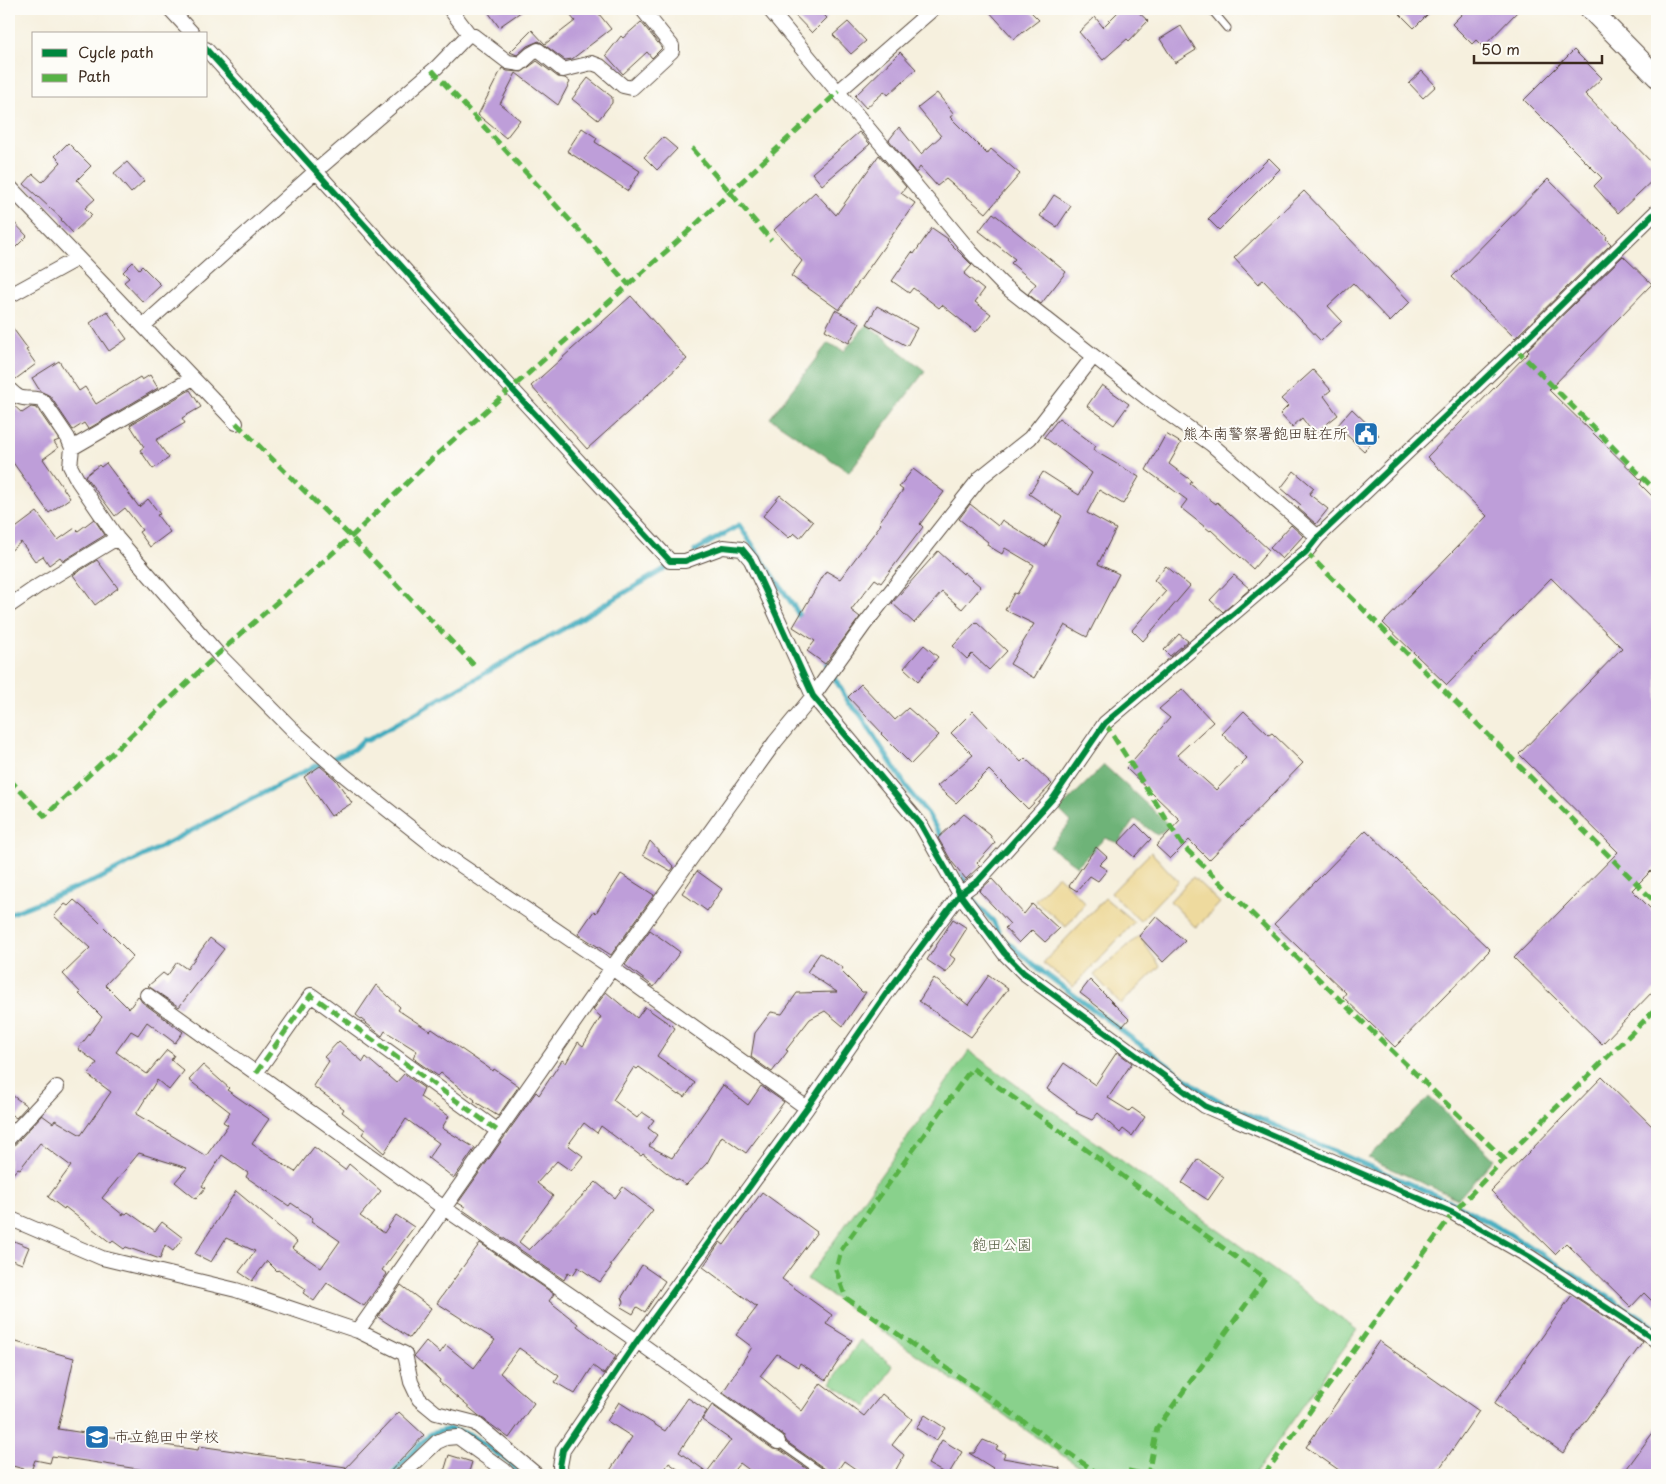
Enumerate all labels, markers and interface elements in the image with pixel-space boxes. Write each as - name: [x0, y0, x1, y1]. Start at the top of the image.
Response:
- legend: [32, 32, 208, 98]
- scale bar: [1474, 32, 1601, 64]
- text: 50 m: [1481, 37, 1520, 60]
- text: Cycle path: [78, 40, 154, 63]
- text: Path: [78, 64, 110, 87]
- place label: 熊本南警察署飽田駐在所: [1183, 421, 1348, 444]
- public building icon: 熊本南警察署飽田駐在所: [1353, 421, 1379, 447]
- park label: 飽田公園: [972, 1232, 1032, 1255]
- school or university icon: 市立飽田中学校: [84, 1424, 110, 1450]
- place label: 市立飽田中学校: [114, 1424, 219, 1447]

